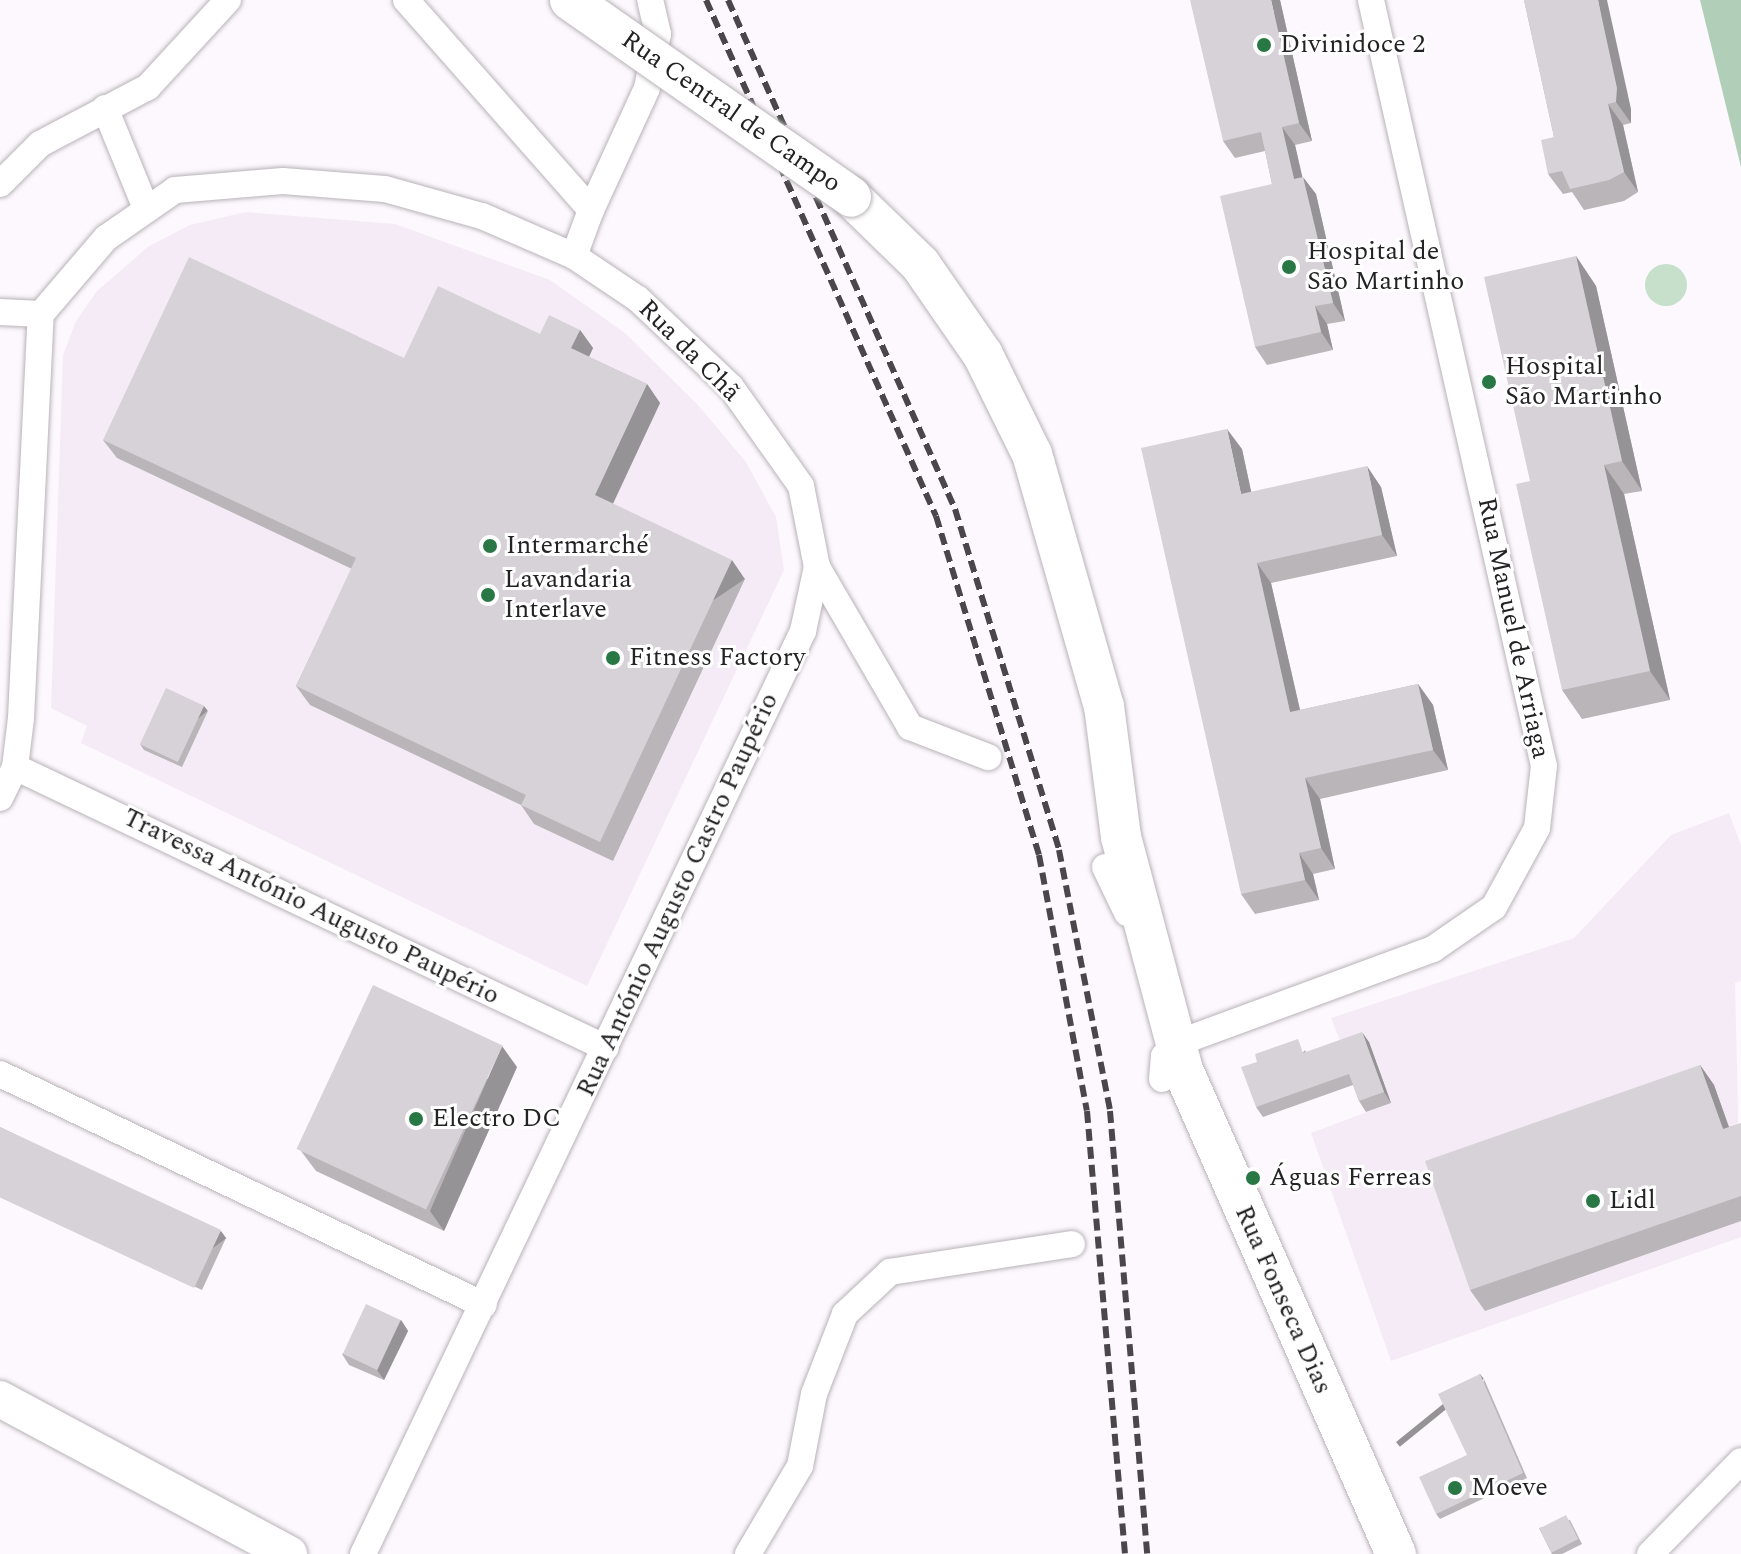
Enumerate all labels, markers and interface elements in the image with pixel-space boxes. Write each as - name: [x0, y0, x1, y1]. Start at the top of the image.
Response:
- street label: Rua Central de Campo: [615, 24, 847, 200]
- place label: Divinidoce 2: [1280, 29, 1425, 61]
- marker: Divinidoce 2: [1255, 36, 1273, 54]
- place label: Hospital de São Martinho: [1307, 236, 1464, 298]
- marker: Hospital de São Martinho: [1278, 256, 1300, 278]
- street label: Rua da Chã: [632, 294, 746, 408]
- place label: Hospital São Martinho: [1505, 351, 1662, 412]
- marker: Hospital São Martinho: [1480, 373, 1498, 391]
- street label: Rua Manuel de Arriaga: [1470, 495, 1556, 761]
- place label: Intermarché: [506, 530, 649, 562]
- marker: Intermarché: [481, 537, 499, 555]
- place label: Lavandaria Interlave: [504, 564, 632, 626]
- marker: Lavandaria Interlave: [479, 586, 497, 604]
- place label: Fitness Factory: [629, 642, 805, 674]
- marker: Fitness Factory: [604, 649, 622, 667]
- street label: Rua António Augusto Castro Paupério: [571, 688, 785, 1102]
- street label: Travessa António Augusto Paupério: [118, 802, 504, 1012]
- place label: Electro DC: [432, 1103, 561, 1135]
- marker: Electro DC: [407, 1110, 425, 1128]
- place label: Águas Ferreas: [1269, 1162, 1432, 1194]
- marker: Águas Ferreas: [1244, 1169, 1262, 1187]
- place label: Lidl: [1609, 1185, 1656, 1217]
- marker: Lidl: [1584, 1192, 1602, 1210]
- street label: Rua Fonseca Dias: [1227, 1201, 1339, 1399]
- place label: Moeve: [1471, 1472, 1548, 1504]
- marker: Moeve: [1446, 1479, 1464, 1497]

